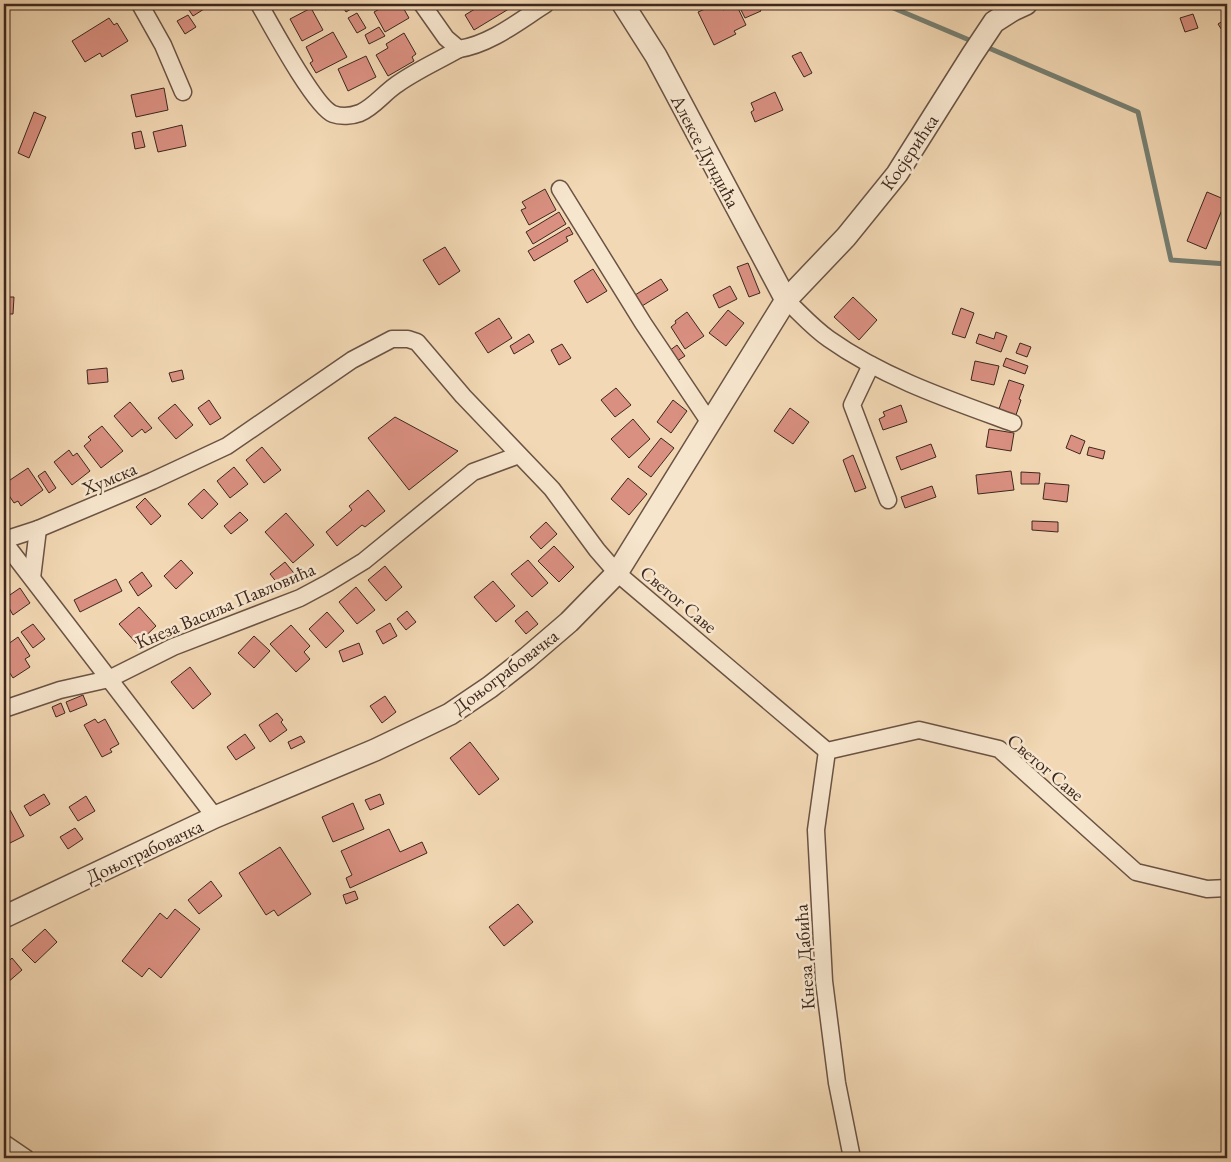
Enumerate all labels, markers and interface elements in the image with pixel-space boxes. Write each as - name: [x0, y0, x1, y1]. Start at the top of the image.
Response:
- street label: Алексе Дундића: [665, 89, 746, 213]
- street label: Косјерићка: [875, 109, 944, 195]
- street label: Хумска: [77, 456, 141, 502]
- street label: Кнеза Васиља Павловића: [132, 556, 319, 655]
- street label: Светог Саве: [635, 560, 722, 639]
- street label: Доњограбовачка: [447, 623, 564, 719]
- street label: Светог Саве: [1002, 728, 1089, 807]
- street label: Доњограбовачка: [82, 813, 207, 890]
- street label: Кнеза Дабића: [788, 903, 821, 1011]

